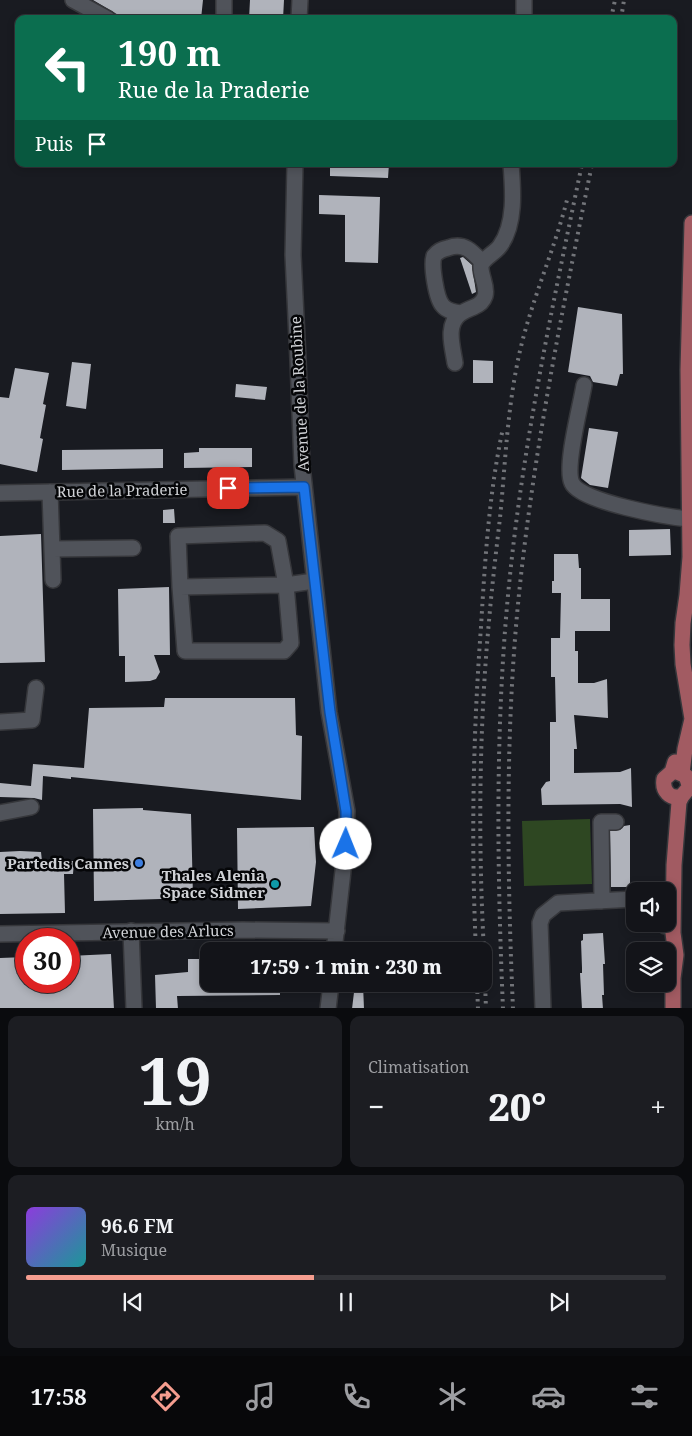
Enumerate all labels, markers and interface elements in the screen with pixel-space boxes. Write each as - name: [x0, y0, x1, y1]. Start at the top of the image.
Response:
- text: 190 m: [118, 29, 221, 76]
- icon: left: [35, 35, 100, 100]
- text: Rue de la Praderie: [118, 74, 310, 104]
- icon: arrive: [83, 130, 111, 158]
- text: Puis: [35, 131, 73, 157]
- street label: Avenue de la Roubine: [285, 316, 313, 472]
- pin: [207, 467, 249, 509]
- icon: arrive: [214, 474, 242, 502]
- street label: Rue de la Praderie: [56, 479, 188, 501]
- position arrow: [319, 817, 371, 869]
- place label: Partedis Cannes: [7, 853, 129, 873]
- marker: Partedis Cannes: [133, 857, 145, 869]
- place label: Thales Alenia Space Sidmer: [162, 865, 265, 902]
- marker: Thales Alenia Space Sidmer: [269, 878, 281, 890]
- map controls: [626, 882, 676, 992]
- button: sound: [626, 882, 676, 932]
- street label: Avenue des Arlucs: [102, 920, 234, 942]
- speed limit sign: 30: [15, 928, 80, 993]
- button: layers: [626, 942, 676, 992]
- text: 17:59 · 1 min · 230 m: [250, 954, 442, 980]
- text: 19: [138, 1036, 212, 1124]
- text: Climatisation: [368, 1056, 469, 1078]
- text: 20°: [488, 1080, 546, 1132]
- text: −: [368, 1087, 384, 1125]
- text: +: [650, 1087, 666, 1125]
- text: km/h: [155, 1113, 195, 1135]
- text: 96.6 FM: [101, 1213, 174, 1239]
- text: Musique: [101, 1239, 167, 1261]
- icon: previous: [119, 1288, 147, 1316]
- icon: pause: [332, 1288, 360, 1316]
- icon: next: [545, 1288, 573, 1316]
- icon: directions: [148, 1379, 183, 1414]
- icon: music: [243, 1379, 278, 1414]
- icon: phone: [339, 1379, 374, 1414]
- icon: climate: [435, 1379, 470, 1414]
- icon: car: [531, 1379, 566, 1414]
- icon: filters: [627, 1379, 662, 1414]
- text: 17:58: [30, 1381, 87, 1411]

